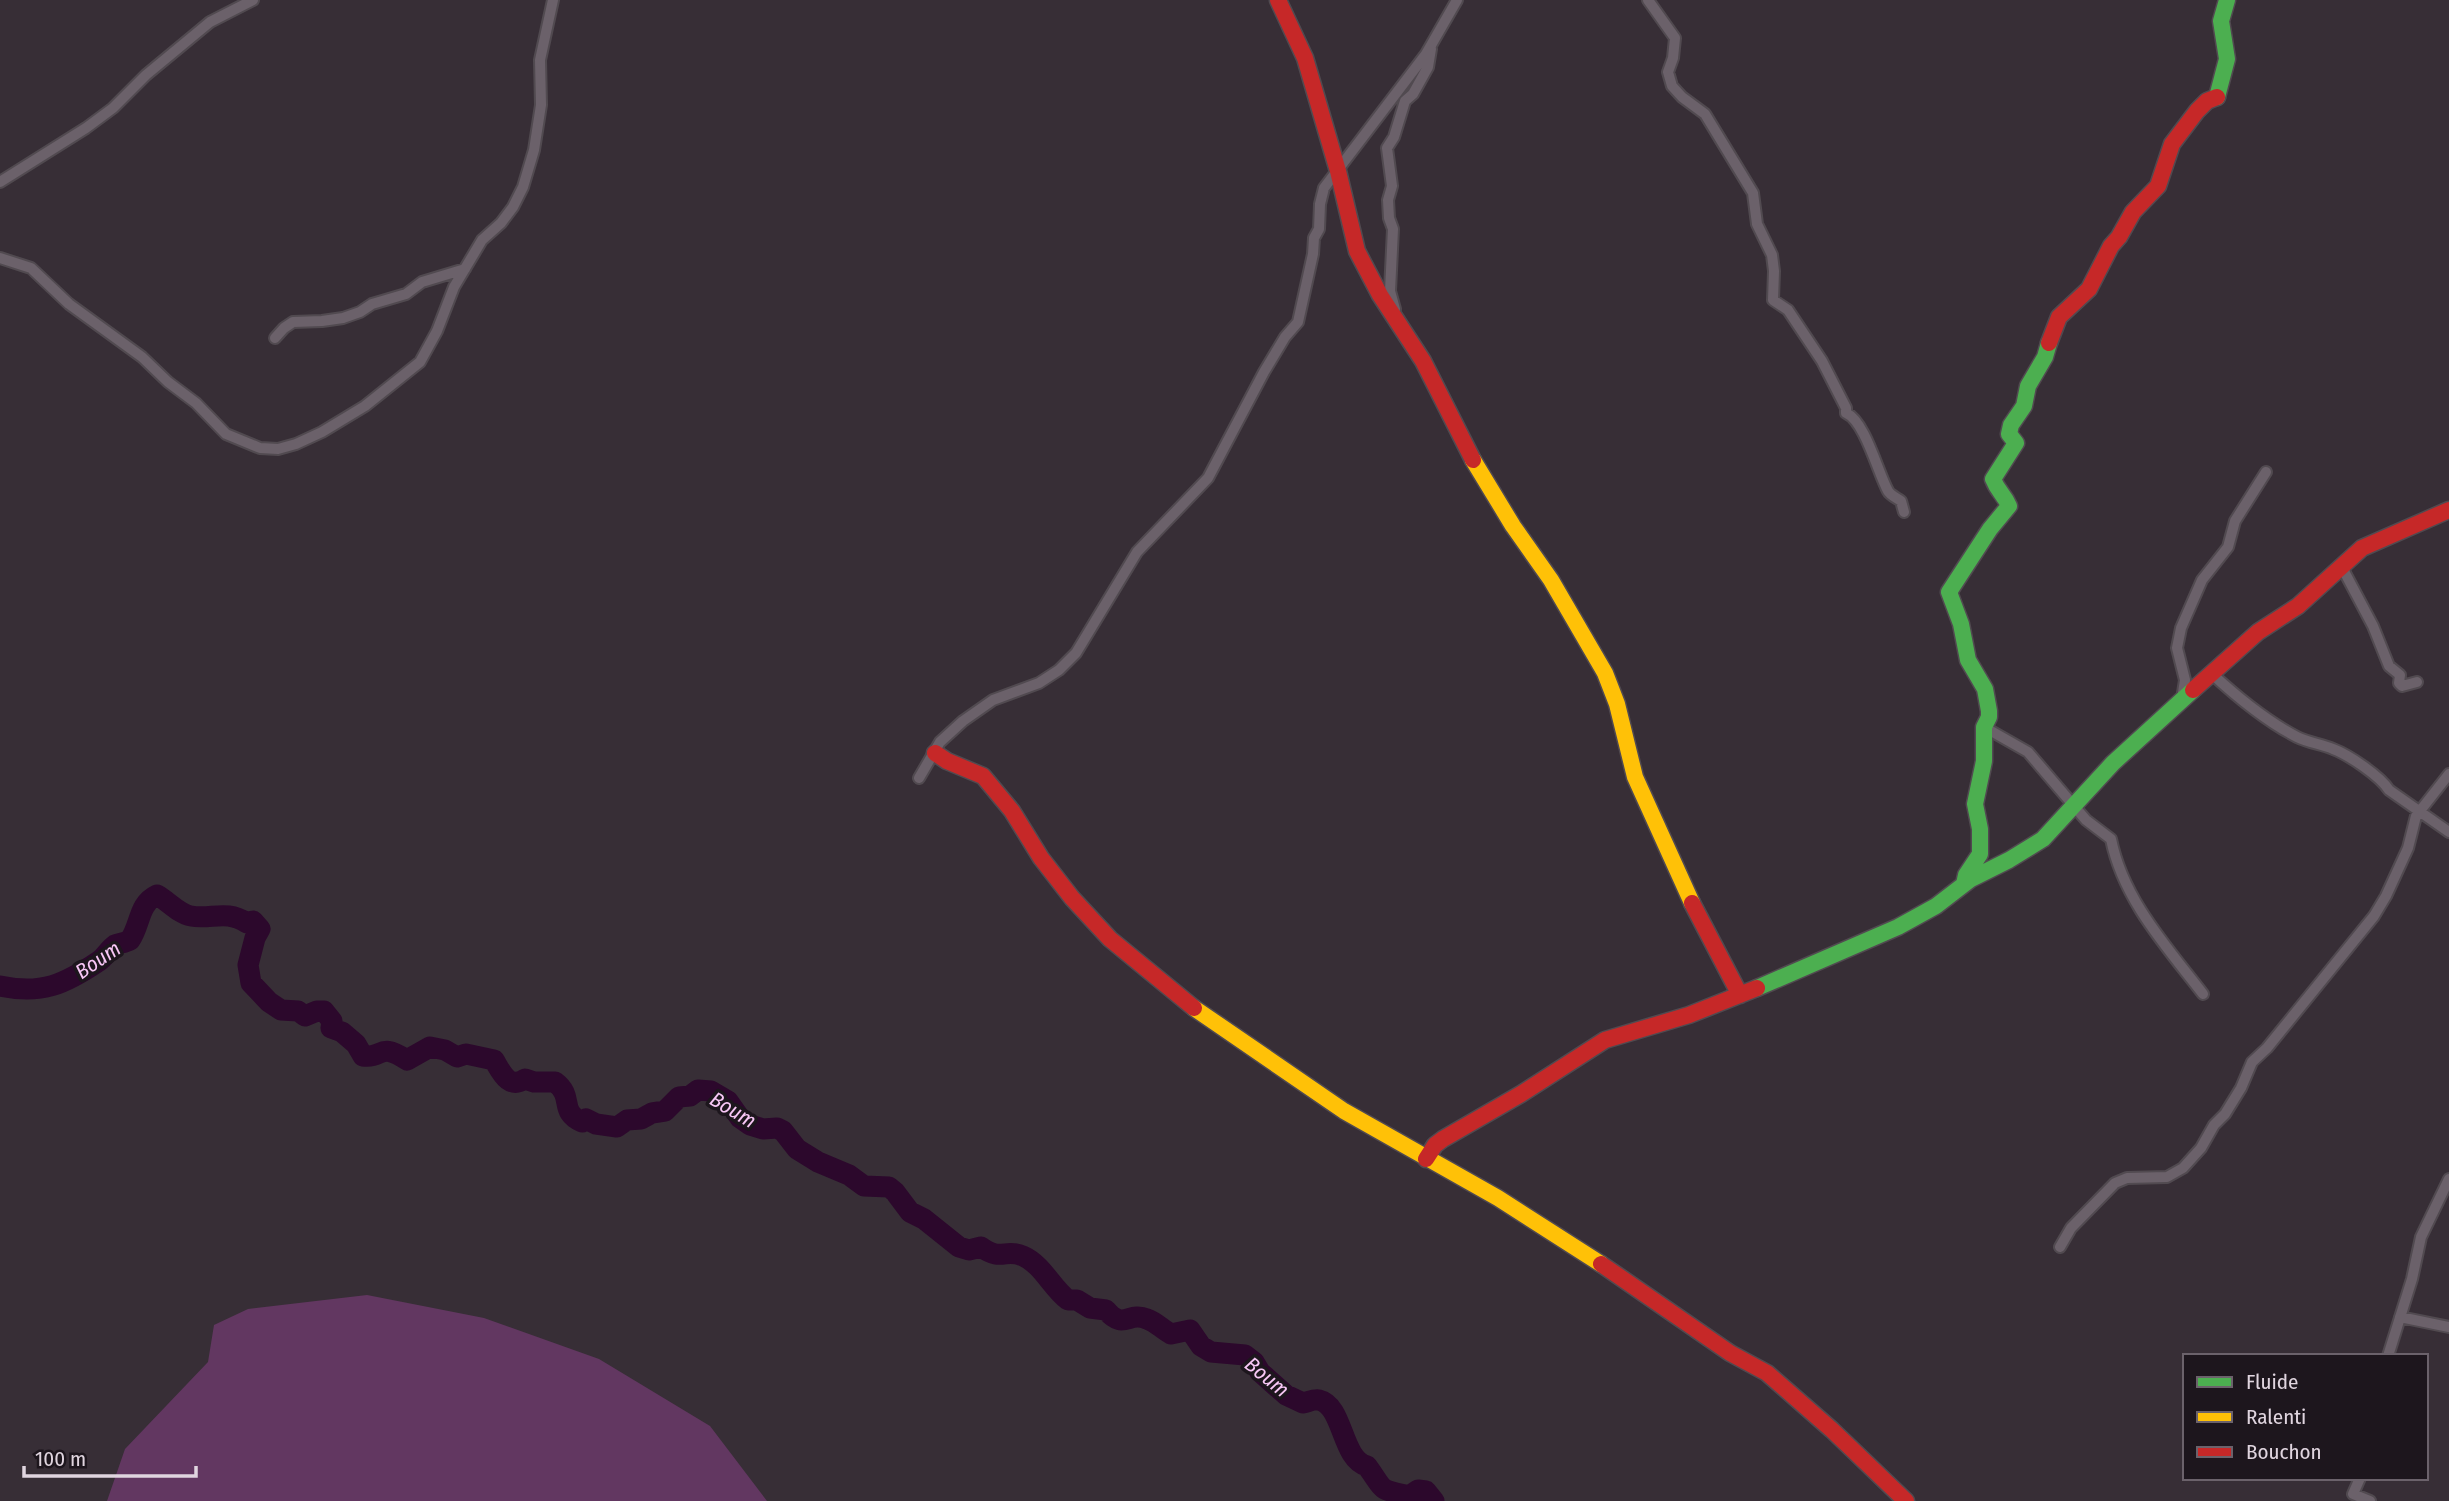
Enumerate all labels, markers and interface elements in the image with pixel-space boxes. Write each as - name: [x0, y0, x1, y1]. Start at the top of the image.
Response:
- water label: Boum: [70, 935, 126, 985]
- water label: Boum: [705, 1086, 761, 1134]
- water label: Boum: [1240, 1351, 1294, 1403]
- legend: [2183, 1354, 2428, 1480]
- text: Fluide: [2246, 1369, 2298, 1395]
- text: Ralenti: [2246, 1404, 2306, 1430]
- scale bar: [24, 1434, 196, 1478]
- text: Bouchon: [2246, 1439, 2322, 1465]
- text: 100 m: [35, 1446, 86, 1472]

